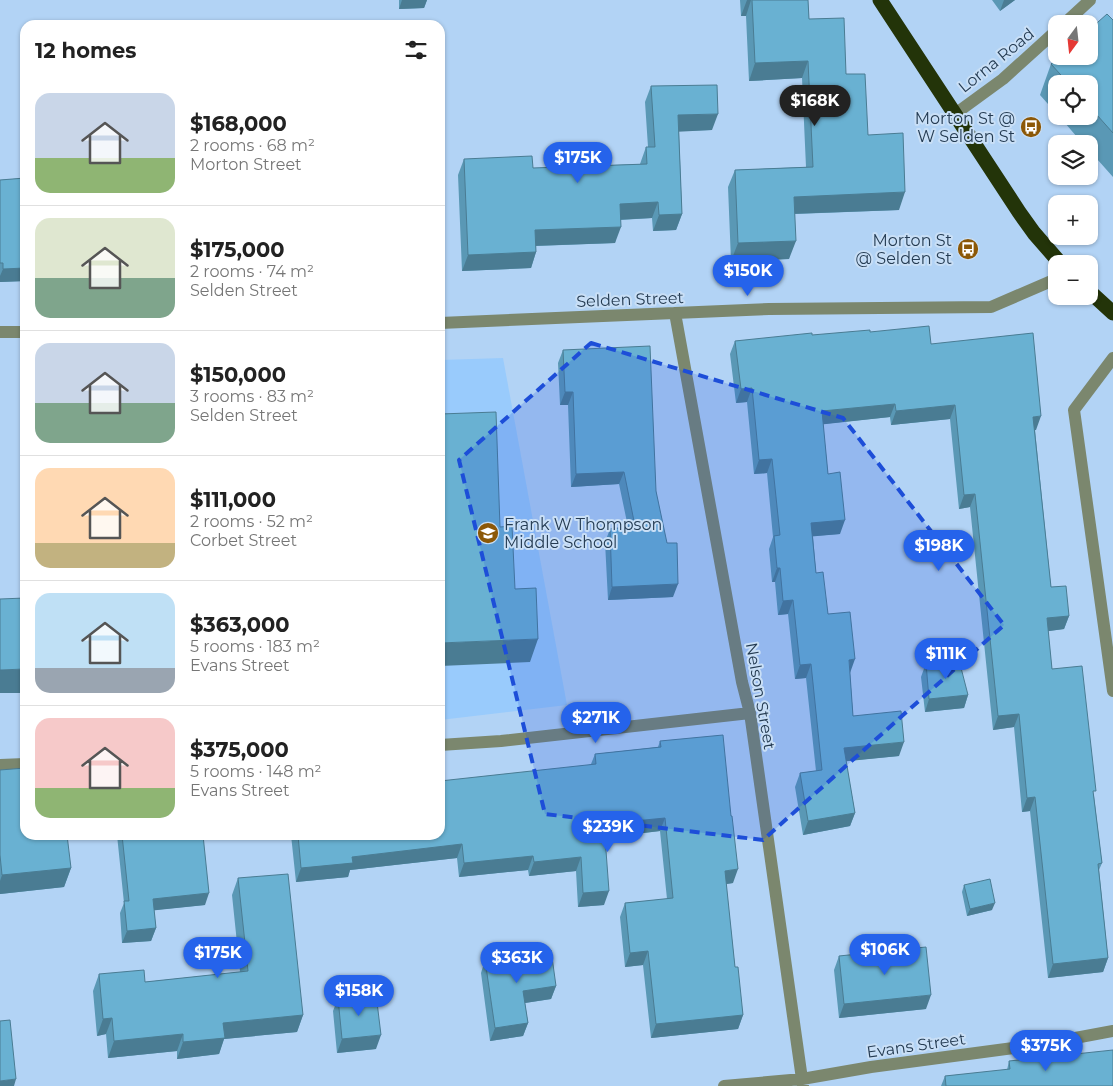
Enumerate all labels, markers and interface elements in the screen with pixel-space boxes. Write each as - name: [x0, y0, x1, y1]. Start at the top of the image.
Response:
- north arrow: [1048, 15, 1098, 65]
- map controls: [1048, 15, 1098, 305]
- street label: Lorna Road: [955, 24, 1038, 97]
- icon: filters: [402, 36, 430, 64]
- text: 12 homes: [35, 38, 136, 63]
- button: locate: [1048, 75, 1098, 125]
- pin: $168K: [780, 84, 850, 127]
- text: $168K: [791, 91, 839, 110]
- place label: Morton St @ W Selden St: [915, 109, 1015, 146]
- text: $168,000: [190, 111, 287, 136]
- icon: home: [75, 113, 135, 173]
- bus stop icon: Morton St @ W Selden St: [1019, 115, 1043, 139]
- button: layers: [1048, 135, 1098, 185]
- text: 2 rooms · 68 m²: [190, 136, 315, 155]
- pin: $175K: [543, 142, 613, 184]
- text: $175K: [554, 148, 602, 167]
- text: Morton Street: [190, 155, 302, 174]
- button: +: [1048, 195, 1098, 245]
- place label: Morton St @ Selden St: [856, 231, 952, 268]
- text: $175,000: [190, 237, 285, 262]
- bus stop icon: Morton St @ Selden St: [956, 237, 980, 261]
- icon: home: [75, 238, 135, 298]
- pin: $150K: [713, 254, 783, 297]
- button: −: [1048, 255, 1098, 305]
- text: $150K: [724, 261, 772, 280]
- text: 2 rooms · 74 m²: [190, 262, 314, 281]
- text: Selden Street: [190, 281, 298, 300]
- street label: Selden Street: [576, 288, 685, 311]
- text: $150,000: [190, 362, 286, 387]
- icon: home: [75, 363, 135, 423]
- text: 3 rooms · 83 m²: [190, 387, 314, 406]
- text: Selden Street: [190, 406, 298, 425]
- text: $111,000: [190, 487, 276, 512]
- icon: home: [75, 488, 135, 548]
- text: 2 rooms · 52 m²: [190, 512, 313, 531]
- place label: Frank W Thompson Middle School: [504, 515, 662, 552]
- school or university icon: Frank W Thompson Middle School: [476, 521, 500, 545]
- pin: $198K: [904, 530, 974, 572]
- text: Corbet Street: [190, 531, 297, 550]
- text: $198K: [915, 536, 963, 555]
- text: $363,000: [190, 612, 290, 637]
- icon: home: [75, 613, 135, 673]
- text: 5 rooms · 183 m²: [190, 637, 320, 656]
- pin: $111K: [911, 638, 981, 680]
- street label: Nelson Street: [742, 641, 779, 752]
- text: $111K: [926, 644, 966, 663]
- text: Evans Street: [190, 656, 290, 675]
- pin: $271K: [561, 702, 631, 744]
- text: $271K: [572, 708, 620, 727]
- text: $375,000: [190, 737, 289, 762]
- icon: home: [75, 738, 135, 798]
- text: 5 rooms · 148 m²: [190, 762, 322, 781]
- text: Evans Street: [190, 781, 290, 800]
- pin: $239K: [573, 810, 643, 853]
- text: $239K: [582, 817, 634, 836]
- pin: $106K: [850, 934, 920, 976]
- pin: $175K: [183, 936, 253, 979]
- text: $106K: [860, 940, 910, 959]
- pin: $363K: [482, 942, 552, 984]
- text: $175K: [194, 943, 242, 962]
- text: $363K: [491, 948, 543, 967]
- pin: $158K: [324, 974, 394, 1017]
- text: $158K: [335, 981, 383, 1000]
- street label: Evans Street: [865, 1029, 967, 1062]
- pin: $375K: [1011, 1030, 1081, 1072]
- text: $375K: [1021, 1036, 1071, 1055]

